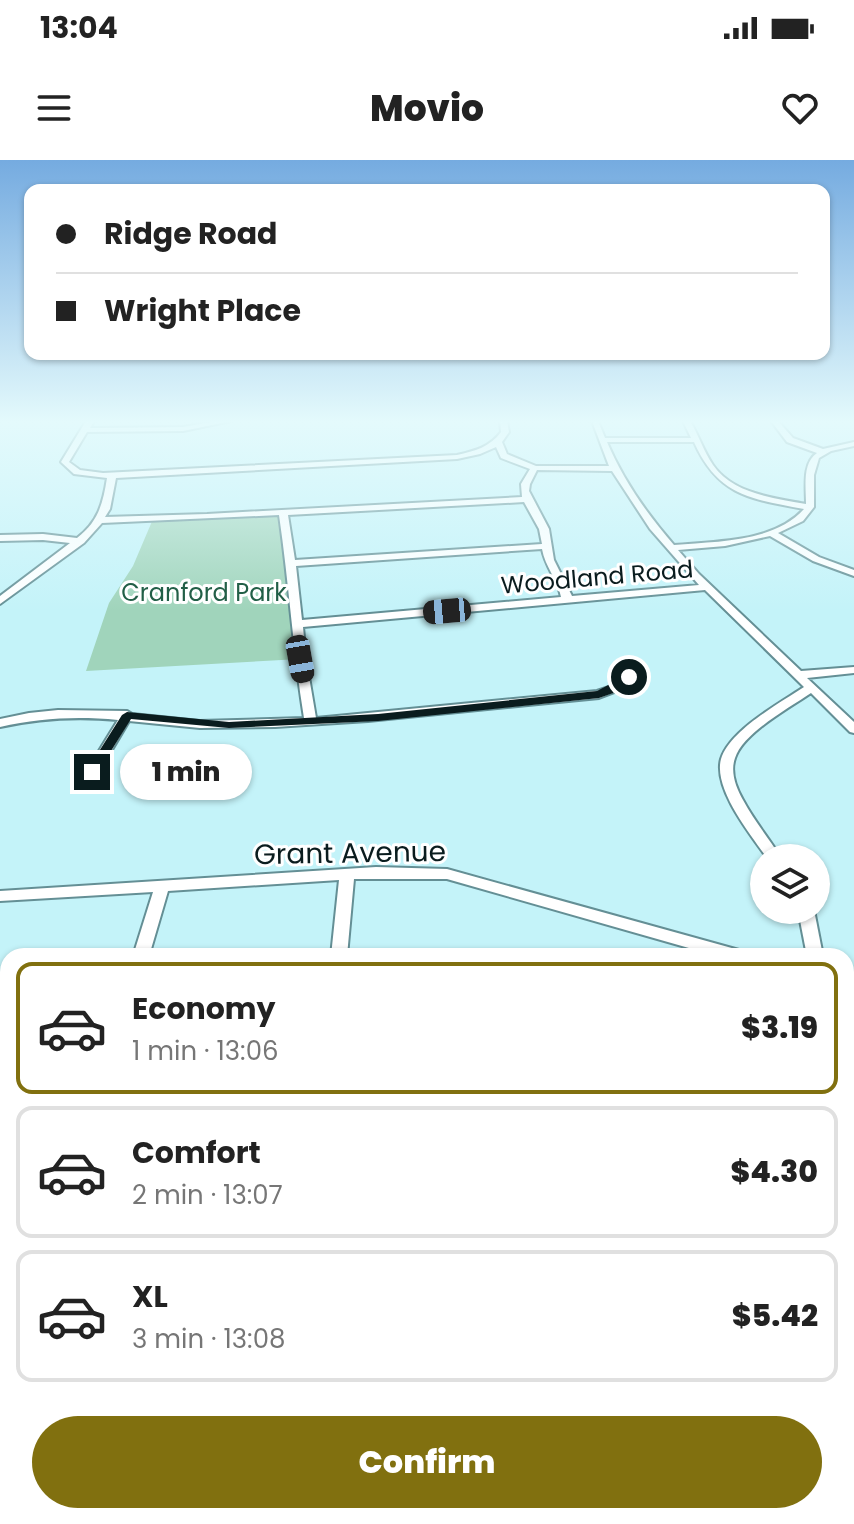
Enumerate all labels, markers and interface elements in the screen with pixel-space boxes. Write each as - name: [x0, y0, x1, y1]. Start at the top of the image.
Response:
- text: 13:04: [40, 6, 118, 49]
- text: Movio: [370, 83, 484, 134]
- icon: menu: [32, 86, 76, 130]
- icon: heart: [778, 86, 822, 130]
- text: Ridge Road: [104, 212, 277, 255]
- text: Wright Place: [104, 289, 301, 332]
- street label: Woodland Road: [499, 552, 695, 602]
- park label: Cranford Park: [121, 576, 287, 609]
- car: [422, 597, 472, 625]
- car: [284, 633, 316, 685]
- route start: [611, 659, 647, 695]
- callout: 1 min: [120, 744, 252, 800]
- route end: [74, 754, 110, 790]
- text: 1 min: [152, 754, 220, 790]
- street label: Grant Avenue: [254, 832, 446, 874]
- map controls: [750, 844, 830, 924]
- button: layers: [750, 844, 830, 924]
- text: Economy: [132, 987, 276, 1030]
- icon: car: [36, 992, 108, 1064]
- text: $3.19: [741, 1006, 818, 1049]
- text: 1 min · 13:06: [132, 1033, 278, 1069]
- text: Comfort: [132, 1131, 261, 1174]
- icon: car: [36, 1136, 108, 1208]
- text: $4.30: [730, 1150, 818, 1193]
- text: 2 min · 13:07: [132, 1177, 283, 1213]
- text: XL: [132, 1275, 168, 1318]
- icon: car: [36, 1280, 108, 1352]
- text: $5.42: [732, 1294, 818, 1337]
- text: 3 min · 13:08: [132, 1321, 285, 1357]
- button: Confirm: [32, 1416, 822, 1508]

